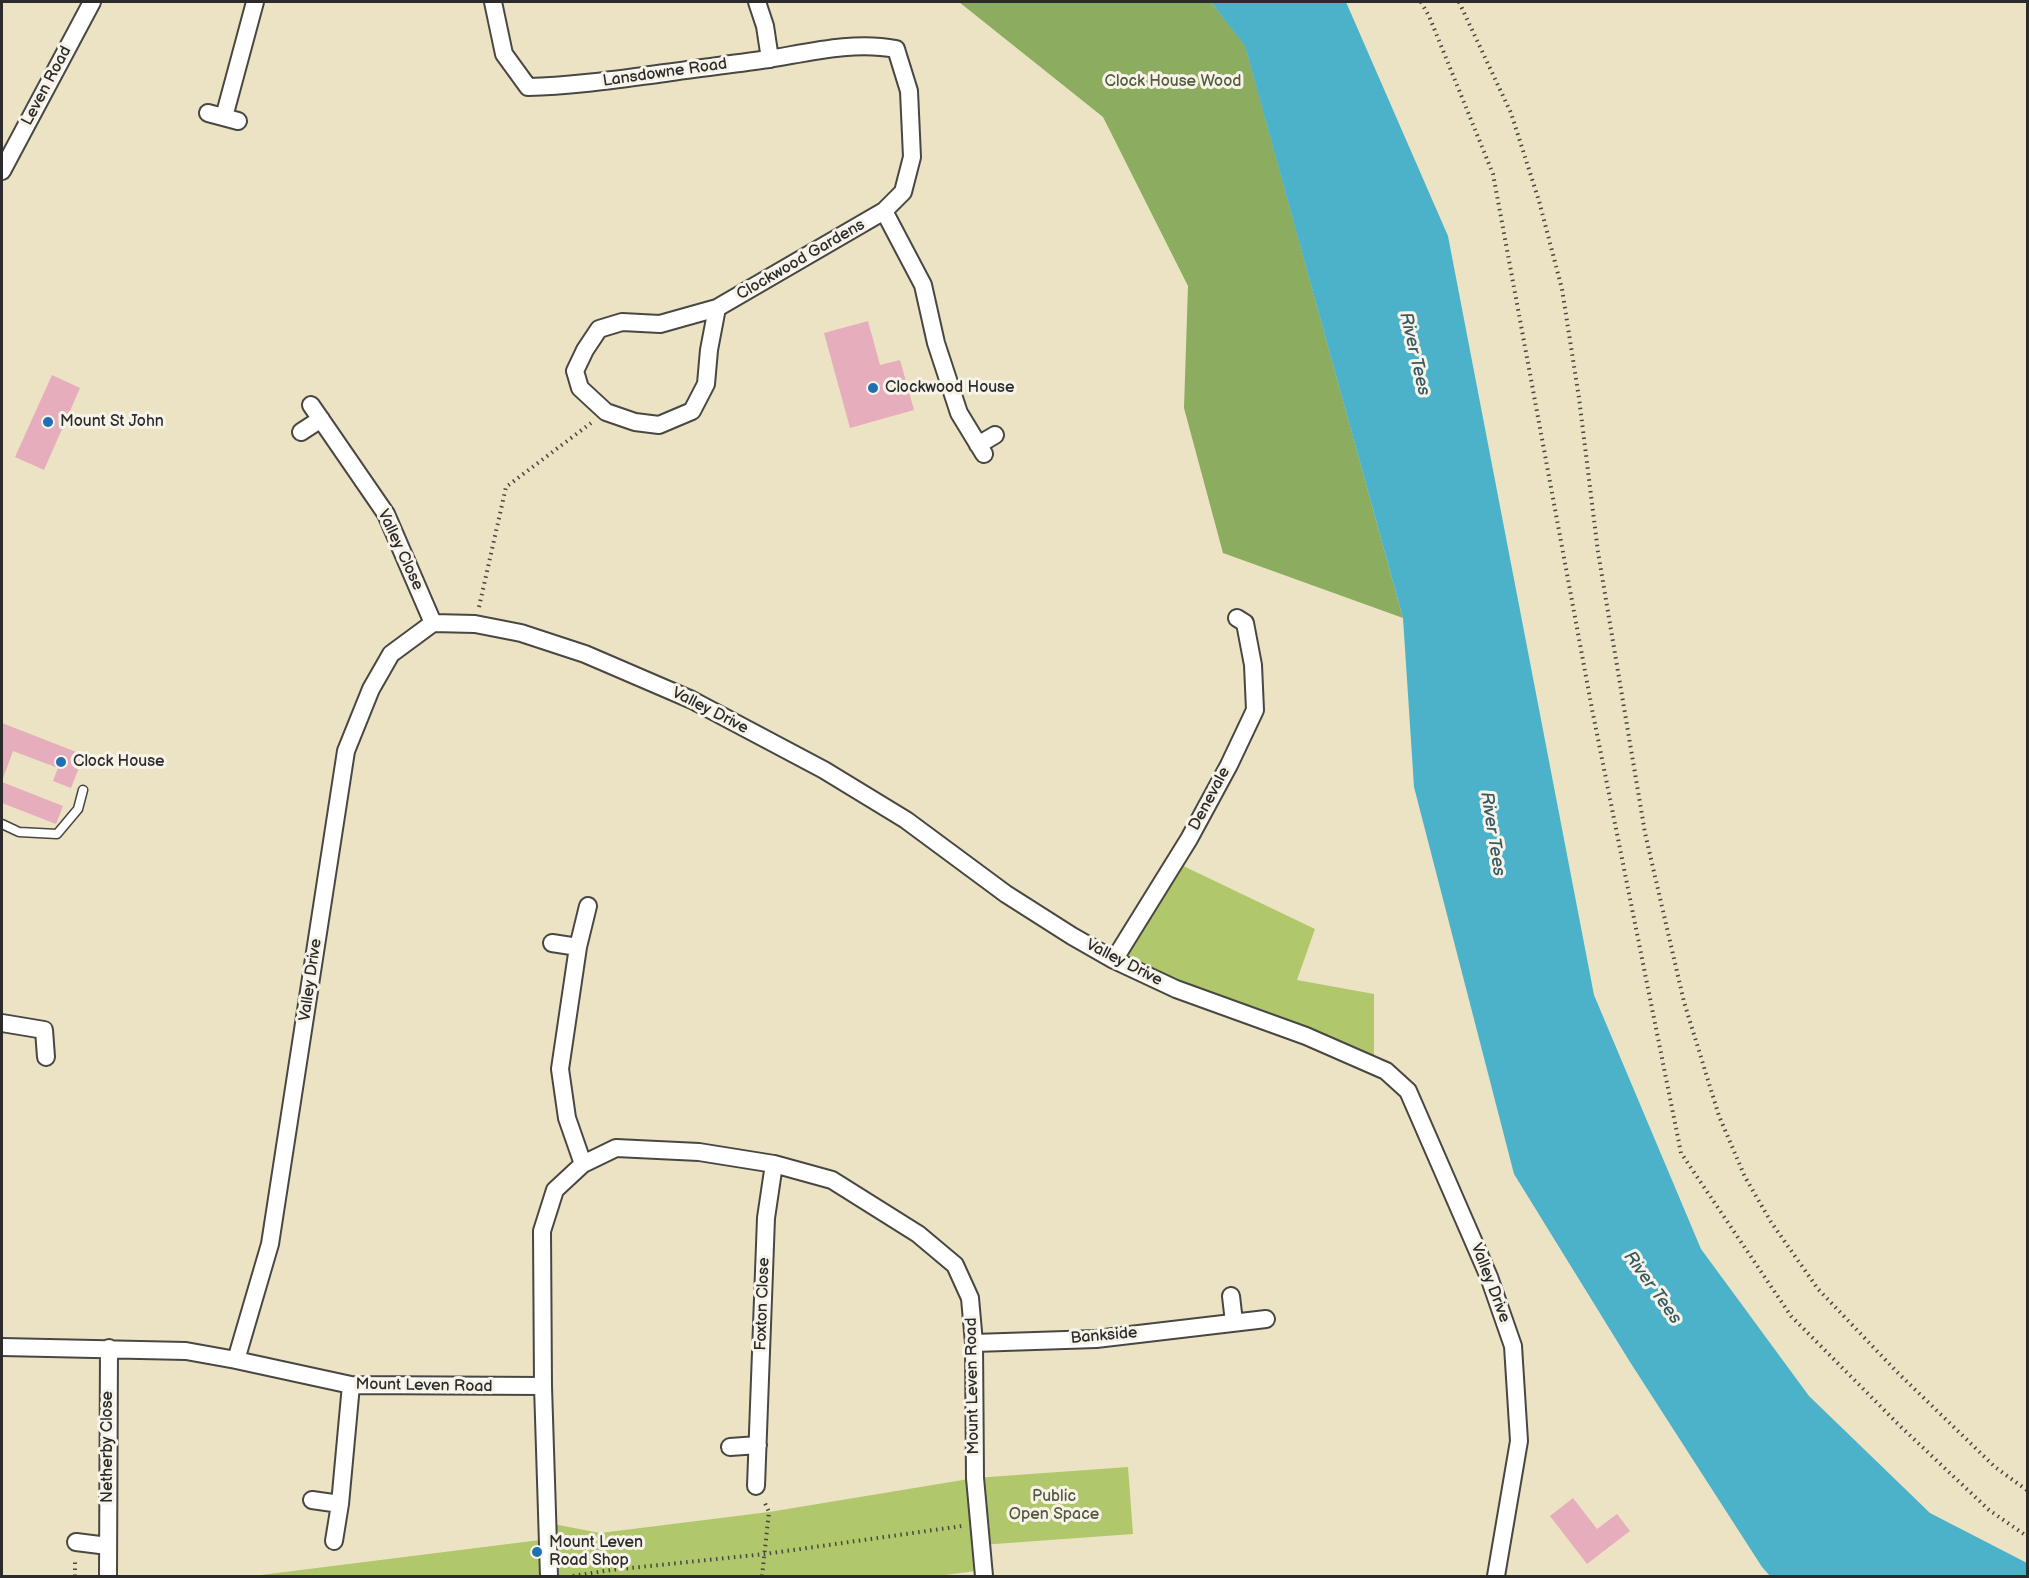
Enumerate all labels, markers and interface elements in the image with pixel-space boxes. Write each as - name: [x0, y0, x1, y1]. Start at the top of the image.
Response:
- street label: Leven Road: [18, 43, 76, 129]
- street label: Lansdowne Road: [602, 55, 728, 91]
- park label: Clock House Wood: [1105, 72, 1241, 92]
- street label: Clockwood Gardens: [734, 216, 868, 304]
- water label: River Tees: [1394, 310, 1434, 398]
- place label: Clockwood House: [885, 378, 1015, 398]
- marker: Clockwood House: [866, 381, 880, 395]
- place label: Mount St John: [60, 412, 164, 432]
- marker: Mount St John: [41, 415, 55, 429]
- street label: Valley Close: [373, 507, 427, 593]
- street label: Valley Drive: [669, 684, 751, 738]
- place label: Clock House: [73, 752, 165, 772]
- marker: Clock House: [54, 755, 68, 769]
- street label: Denevale: [1185, 764, 1235, 834]
- water label: River Tees: [1475, 790, 1509, 878]
- street label: Valley Drive: [1083, 936, 1165, 990]
- street label: Valley Drive: [296, 937, 326, 1023]
- street label: Valley Drive: [1466, 1241, 1514, 1325]
- water label: River Tees: [1618, 1247, 1686, 1329]
- street label: Foxton Close: [752, 1257, 774, 1351]
- street label: Mount Leven Road: [962, 1317, 984, 1455]
- street label: Bankside: [1070, 1324, 1138, 1348]
- street label: Mount Leven Road: [355, 1375, 493, 1397]
- street label: Netherby Close: [98, 1391, 118, 1503]
- park label: Public Open Space: [1009, 1487, 1099, 1525]
- place label: Mount Leven Road Shop: [549, 1533, 643, 1571]
- marker: Mount Leven Road Shop: [530, 1545, 544, 1559]

